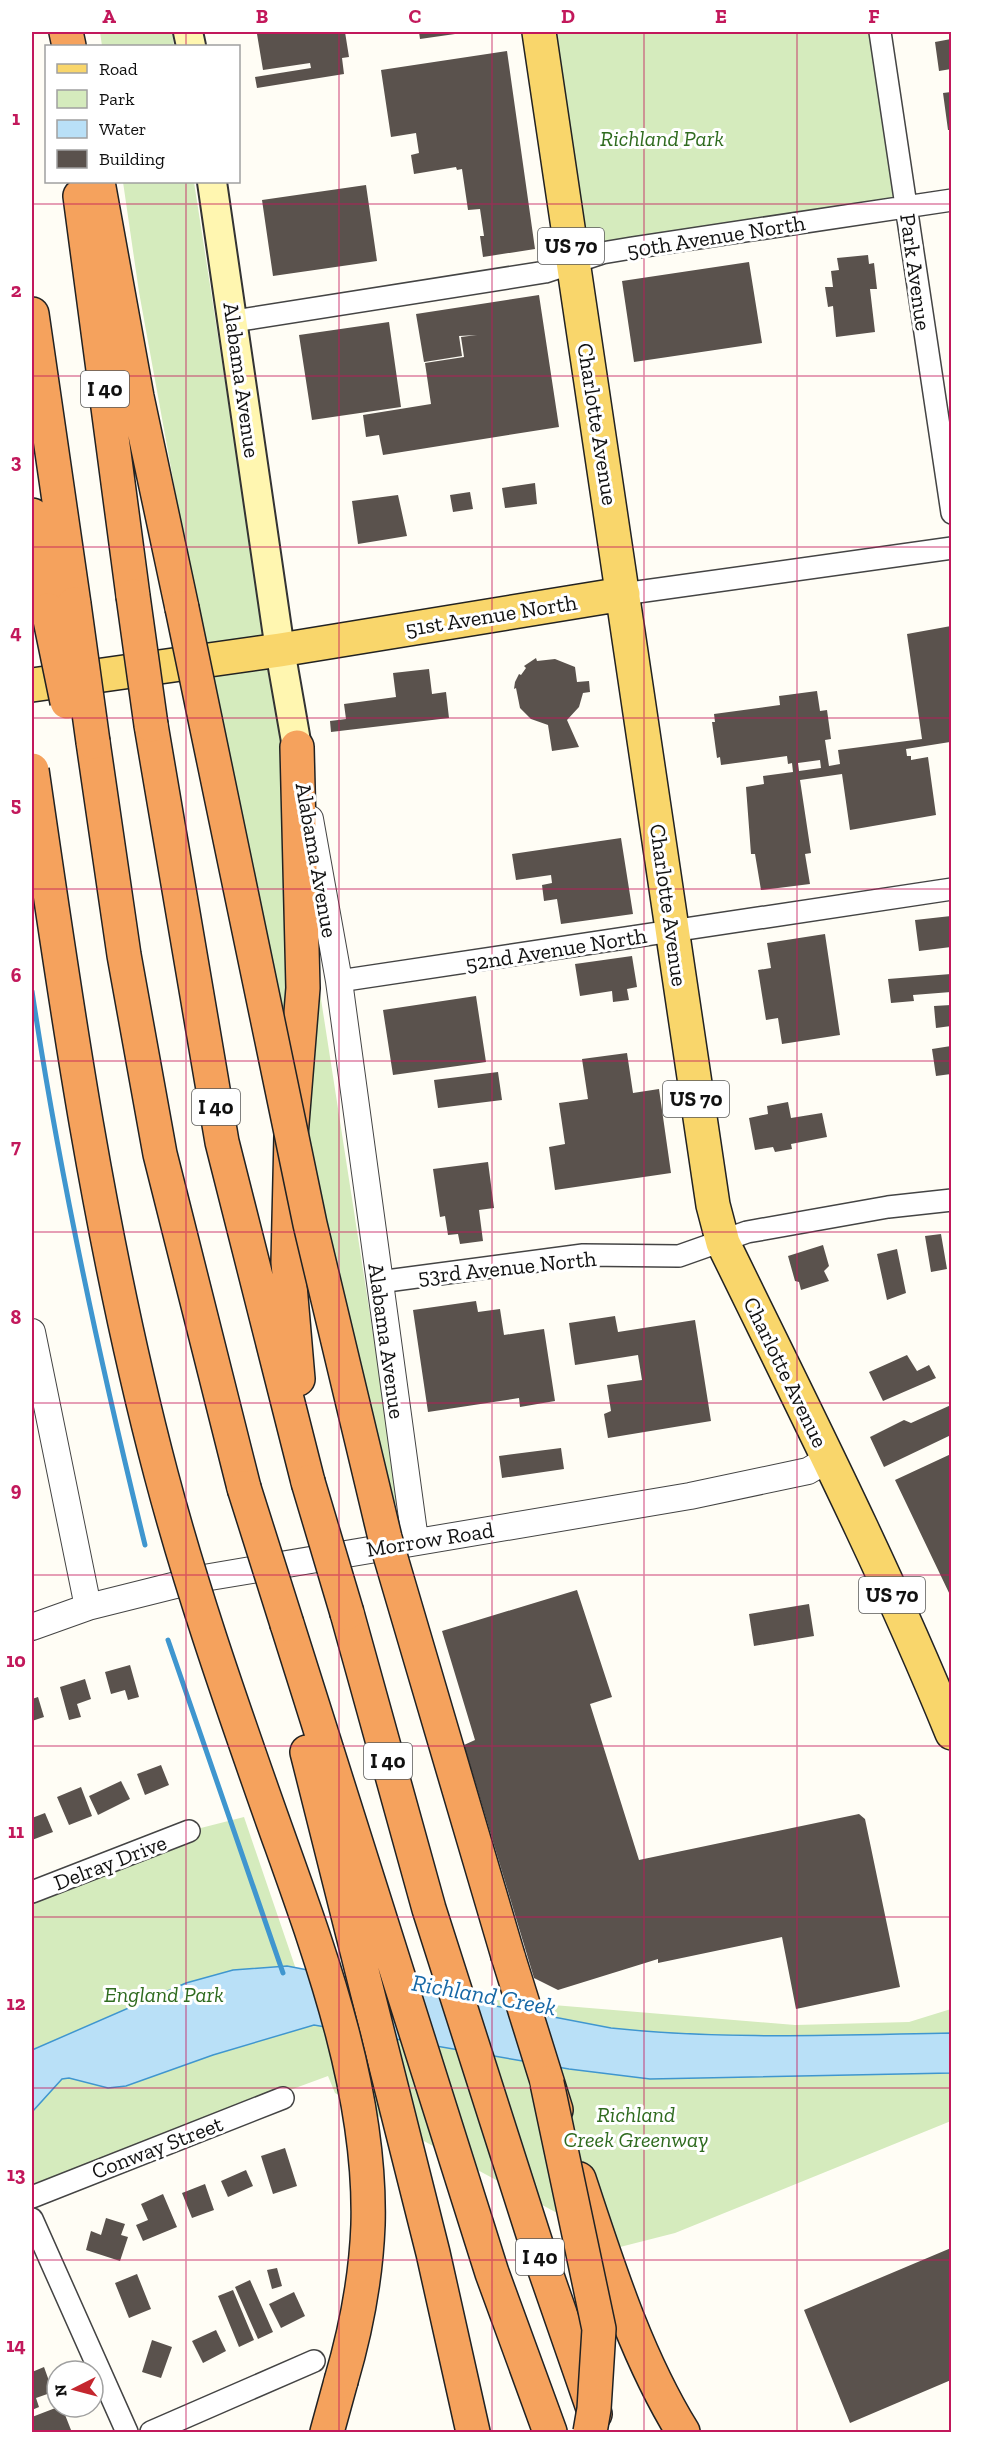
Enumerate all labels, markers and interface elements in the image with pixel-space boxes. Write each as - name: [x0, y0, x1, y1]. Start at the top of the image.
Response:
- text: A: [102, 4, 116, 28]
- text: B: [256, 4, 268, 28]
- text: C: [409, 4, 422, 28]
- text: D: [561, 4, 575, 28]
- text: E: [715, 4, 727, 28]
- text: F: [868, 4, 880, 28]
- legend: [45, 45, 240, 183]
- text: Road: [99, 58, 138, 80]
- text: Park: [99, 88, 135, 110]
- text: 1: [12, 106, 20, 130]
- text: Water: [99, 118, 146, 140]
- park label: Richland Park: [600, 125, 724, 152]
- text: Building: [99, 148, 165, 170]
- street label: 50th Avenue North: [625, 209, 808, 264]
- street label: Park Avenue: [894, 212, 937, 332]
- road number: US 70: [538, 228, 604, 264]
- text: 2: [11, 278, 22, 302]
- street label: Alabama Avenue: [217, 301, 266, 460]
- street label: Charlotte Avenue: [571, 341, 624, 507]
- road number: I 40: [81, 371, 129, 407]
- text: 3: [11, 449, 22, 473]
- street label: 51st Avenue North: [403, 588, 579, 642]
- text: 4: [10, 620, 22, 644]
- street label: Alabama Avenue: [290, 781, 343, 940]
- text: 5: [11, 792, 21, 816]
- street label: Charlotte Avenue: [644, 822, 693, 988]
- street label: 52nd Avenue North: [464, 922, 649, 977]
- text: 6: [11, 963, 22, 987]
- road number: US 70: [663, 1081, 729, 1117]
- road number: I 40: [192, 1089, 240, 1125]
- text: 7: [11, 1134, 21, 1158]
- street label: 53rd Avenue North: [417, 1245, 598, 1290]
- street label: Alabama Avenue: [362, 1262, 411, 1421]
- street label: Charlotte Avenue: [737, 1293, 834, 1452]
- text: 8: [11, 1305, 22, 1329]
- text: 9: [11, 1477, 22, 1501]
- street label: Morrow Road: [365, 1516, 496, 1563]
- road number: US 70: [859, 1577, 925, 1613]
- text: 10: [6, 1648, 26, 1672]
- road number: I 40: [364, 1743, 412, 1779]
- text: 11: [8, 1819, 24, 1843]
- street label: Delray Drive: [50, 1829, 170, 1896]
- water label: Richland Creek: [410, 1968, 559, 2022]
- park label: England Park: [104, 1981, 224, 2008]
- text: 12: [7, 1991, 26, 2015]
- park label: Richland Creek Greenway: [564, 2101, 708, 2153]
- street label: Conway Street: [88, 2110, 227, 2185]
- text: 13: [7, 2162, 26, 2186]
- road number: I 40: [516, 2239, 564, 2275]
- text: 14: [6, 2333, 26, 2357]
- north arrow: [45, 2359, 105, 2419]
- text: N: [50, 2383, 71, 2398]

